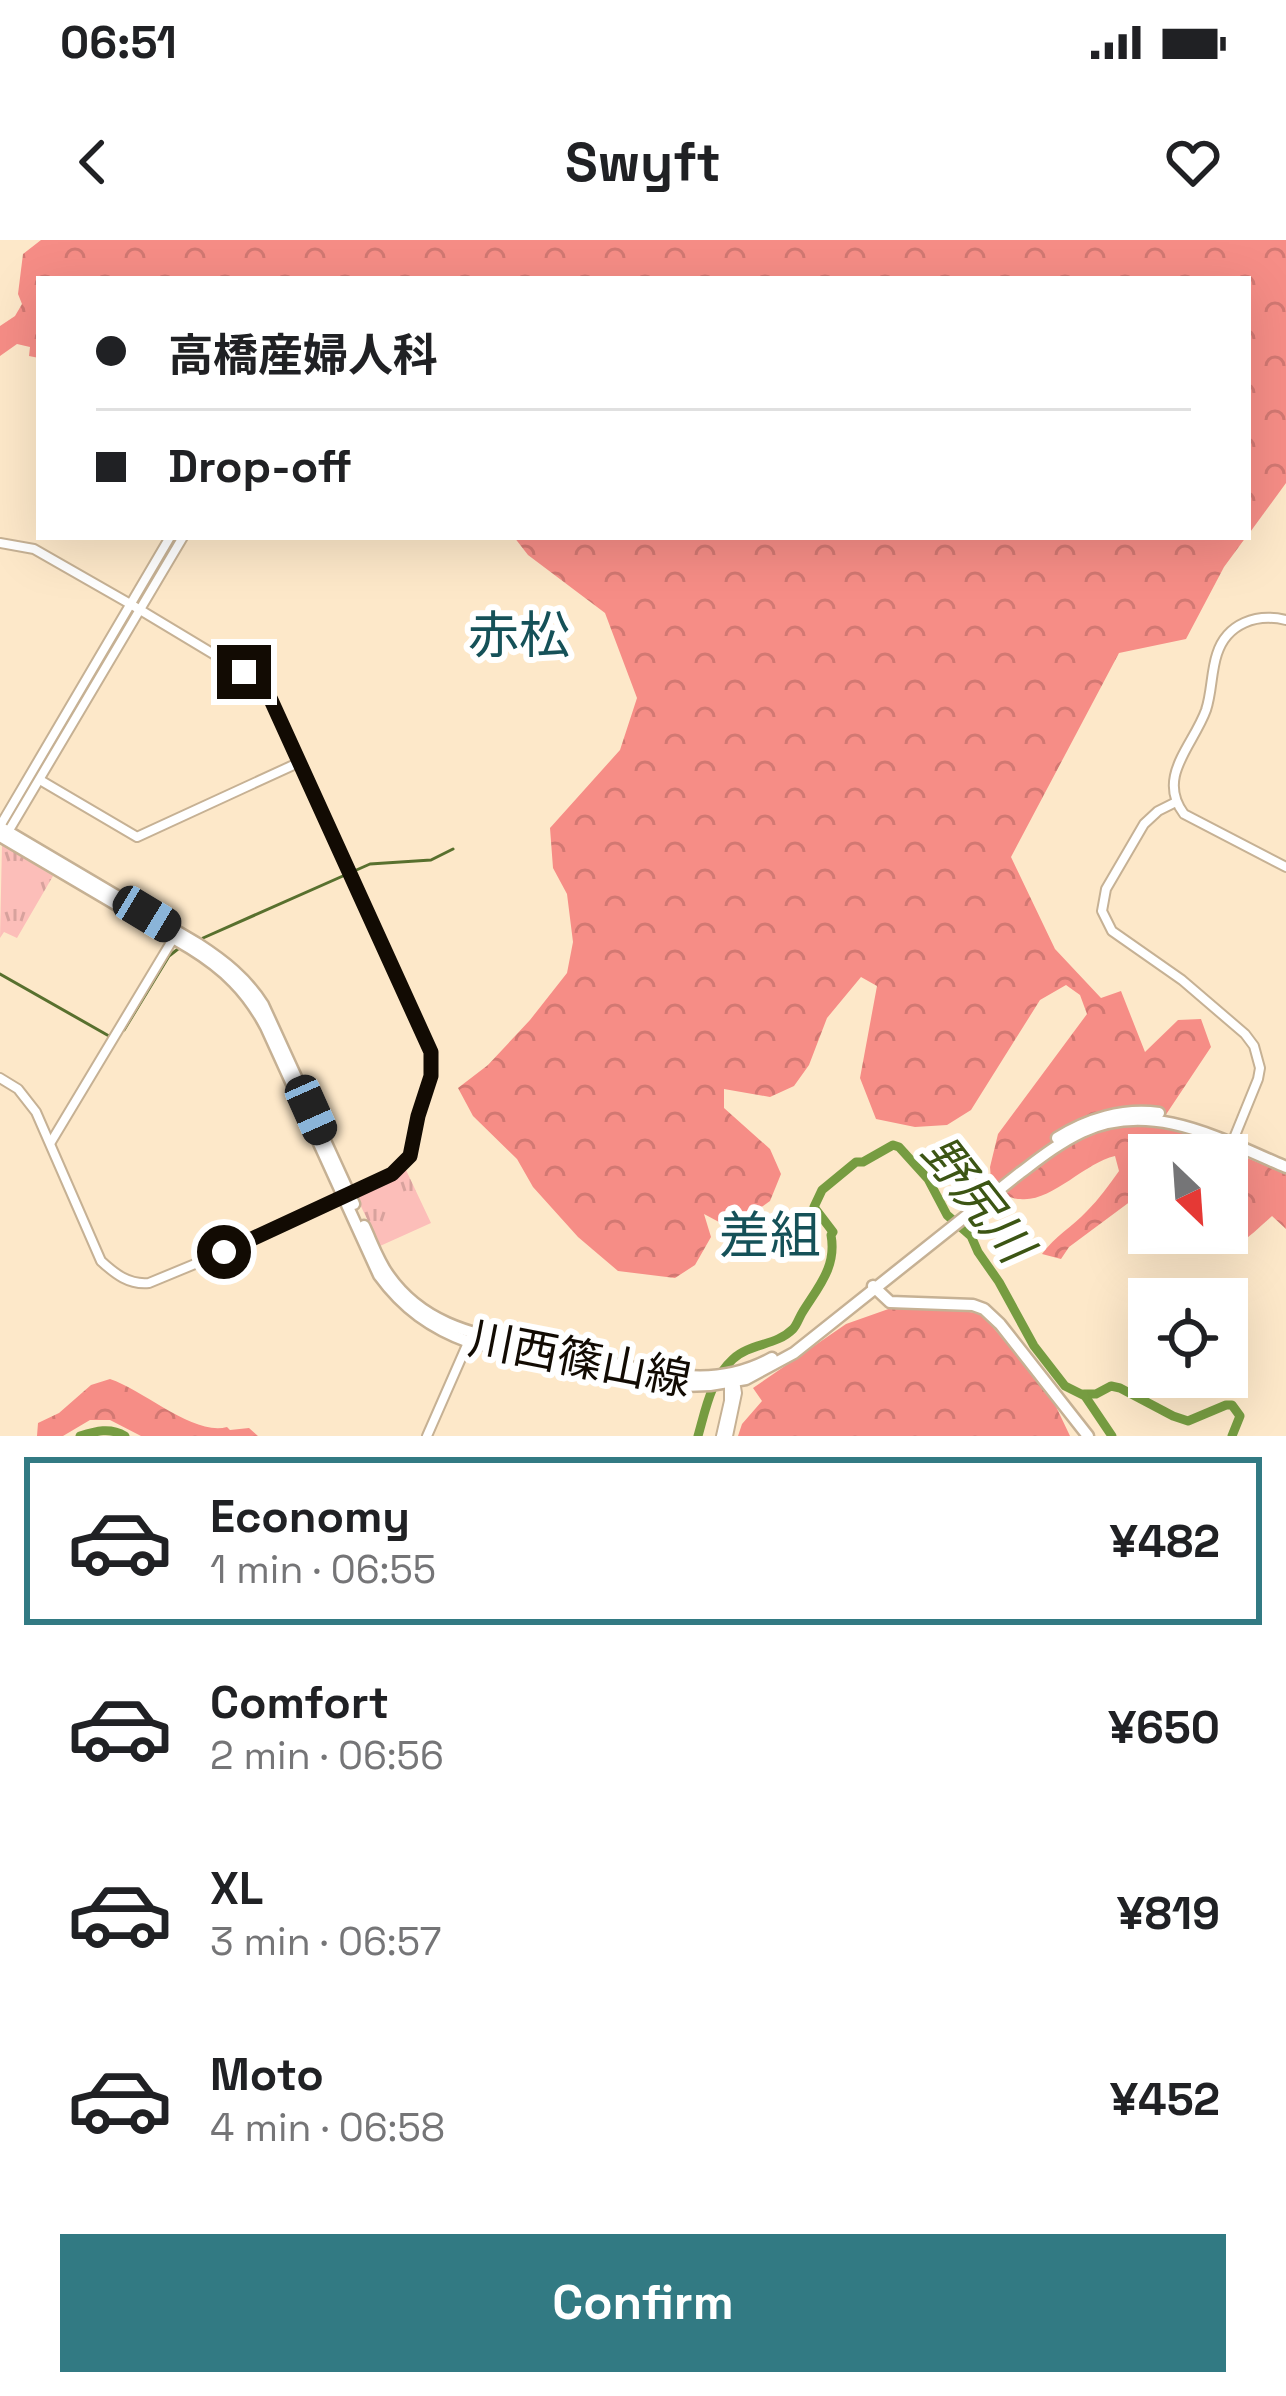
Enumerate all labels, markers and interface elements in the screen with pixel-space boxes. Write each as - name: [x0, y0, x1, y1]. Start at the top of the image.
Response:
- text: 06:51: [60, 14, 177, 71]
- text: Swyft: [565, 128, 721, 197]
- icon: back: [60, 129, 126, 195]
- icon: heart: [1160, 129, 1226, 195]
- text: 高橋産婦人科: [168, 327, 438, 384]
- text: Drop-off: [168, 438, 352, 495]
- district label: 赤松: [468, 603, 570, 668]
- route end: [217, 645, 271, 699]
- car: [107, 880, 187, 948]
- car: [280, 1070, 342, 1150]
- water label: 野尻川: [909, 1123, 1048, 1278]
- north arrow: [1128, 1134, 1248, 1254]
- map controls: [1128, 1134, 1248, 1398]
- district label: 差組: [719, 1203, 821, 1268]
- route start: [197, 1225, 251, 1279]
- button: locate: [1128, 1278, 1248, 1398]
- street label: 川西篠山線: [464, 1310, 696, 1408]
- icon: car: [66, 1487, 174, 1595]
- text: Economy: [210, 1488, 410, 1545]
- text: ¥482: [1110, 1513, 1220, 1570]
- text: 1 min · 06:55: [210, 1545, 436, 1594]
- icon: car: [66, 1673, 174, 1781]
- text: Comfort: [210, 1674, 389, 1731]
- text: ¥650: [1108, 1699, 1220, 1756]
- text: 2 min · 06:56: [210, 1731, 444, 1780]
- icon: car: [66, 1859, 174, 1967]
- text: XL: [210, 1860, 263, 1917]
- text: ¥819: [1117, 1885, 1220, 1942]
- text: 3 min · 06:57: [210, 1917, 442, 1966]
- icon: car: [66, 2045, 174, 2153]
- text: Moto: [210, 2046, 324, 2103]
- text: ¥452: [1110, 2071, 1220, 2128]
- text: 4 min · 06:58: [210, 2103, 445, 2152]
- button: Confirm: [60, 2234, 1226, 2372]

